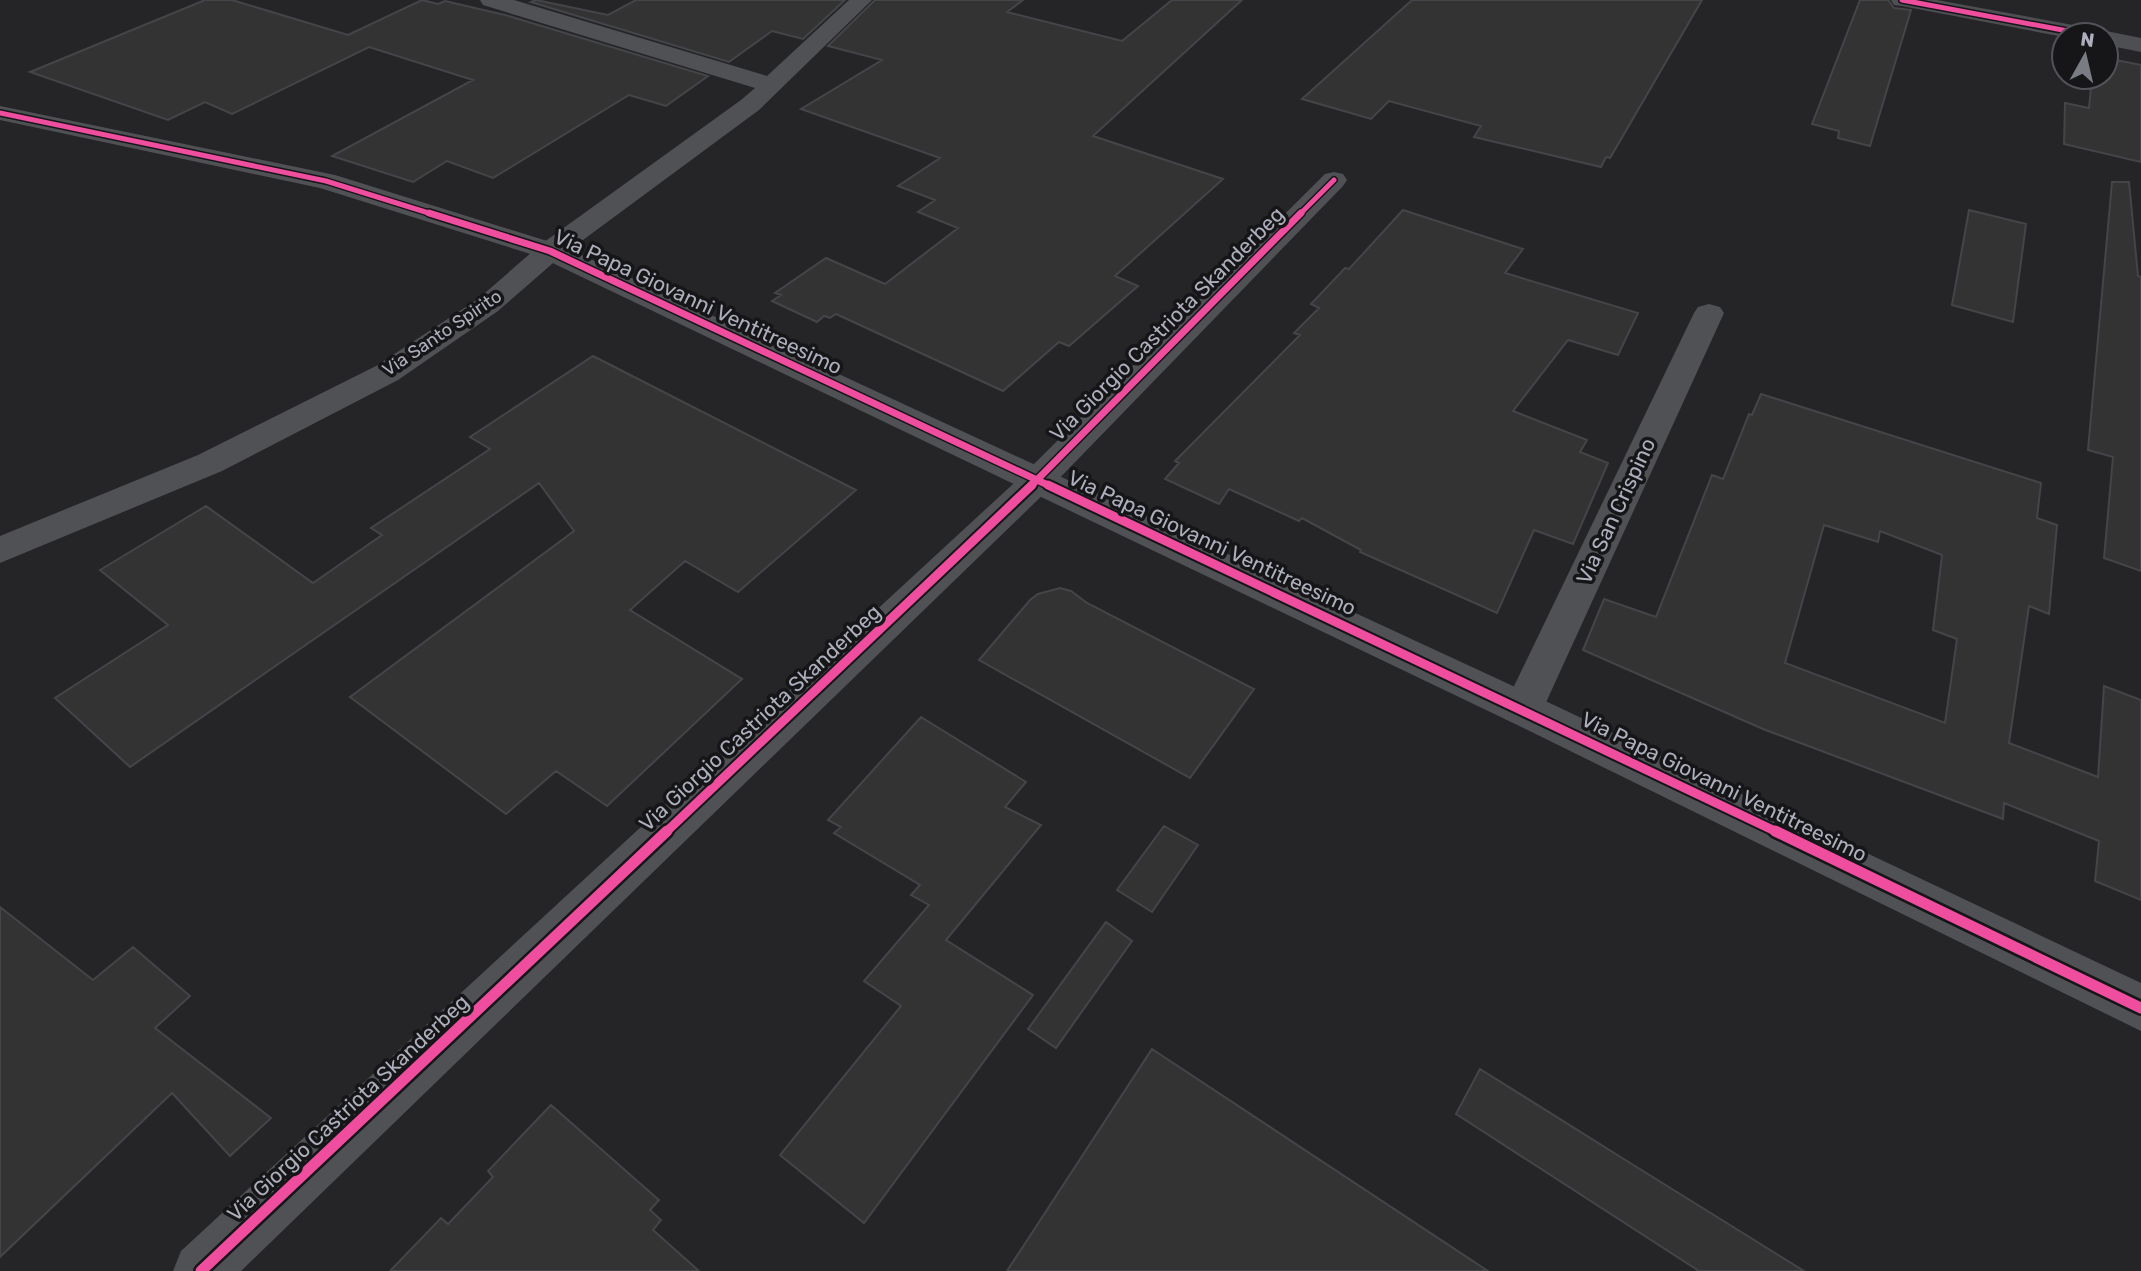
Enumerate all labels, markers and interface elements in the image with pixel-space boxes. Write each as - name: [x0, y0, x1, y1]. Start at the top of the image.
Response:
- north arrow: [2050, 21, 2120, 91]
- text: N: [2079, 27, 2096, 52]
- street label: Via Giorgio Castriota Skanderbeg: [1044, 201, 1289, 446]
- street label: Via Papa Giovanni Ventitreesimo: [550, 224, 846, 379]
- street label: Via Santo Spirito: [378, 285, 506, 381]
- street label: Via San Crispino: [1571, 434, 1660, 588]
- street label: Via Papa Giovanni Ventitreesimo: [1064, 465, 1360, 620]
- street label: Via Giorgio Castriota Skanderbeg: [634, 599, 886, 836]
- street label: Via Papa Giovanni Ventitreesimo: [1577, 706, 1871, 867]
- street label: Via Giorgio Castriota Skanderbeg: [222, 989, 474, 1226]

